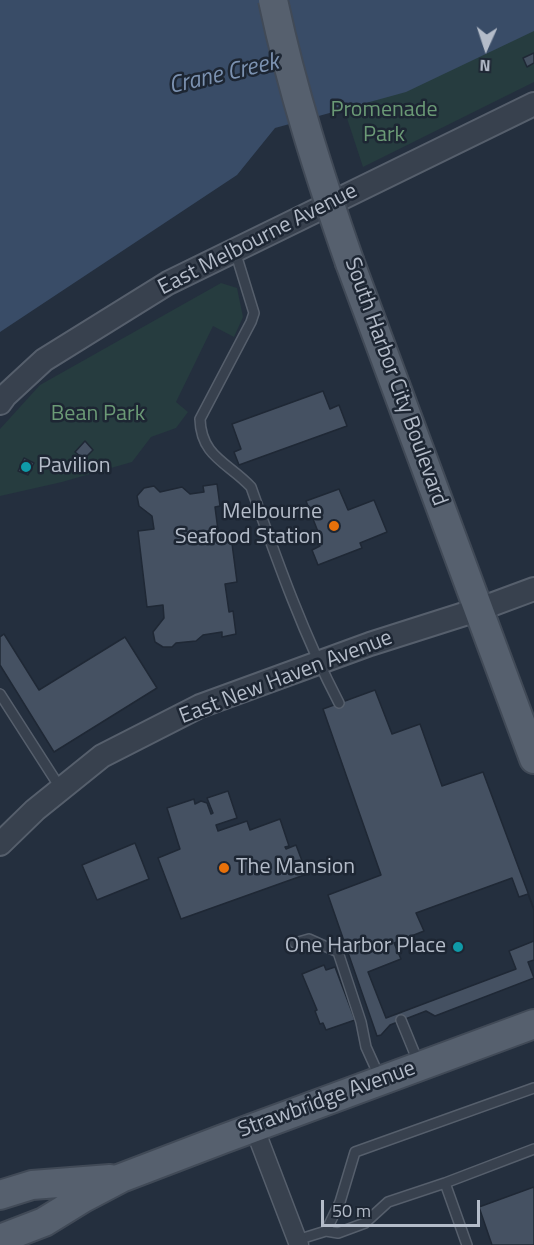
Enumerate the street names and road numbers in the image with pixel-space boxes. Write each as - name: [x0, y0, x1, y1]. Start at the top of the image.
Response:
- street label: East Melbourne Avenue: [154, 178, 362, 302]
- street label: South Harbor City Boulevard: [338, 254, 452, 510]
- street label: East New Haven Avenue: [176, 625, 396, 731]
- street label: Strawbridge Avenue: [235, 1056, 419, 1144]

